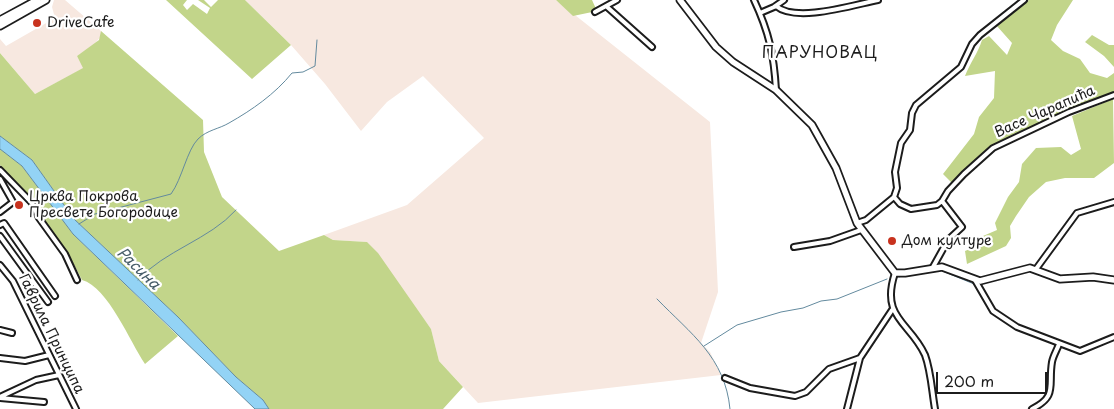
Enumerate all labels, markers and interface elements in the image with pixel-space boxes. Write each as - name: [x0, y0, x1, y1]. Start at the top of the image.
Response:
- place label: DriveCafe: [47, 15, 114, 31]
- marker: DriveCafe: [31, 17, 43, 29]
- district label: ПАРУНОВАЦ: [761, 44, 879, 64]
- street label: Васе Чарапића: [992, 82, 1098, 142]
- place label: Црква Покрова Пресвете Богородице: [29, 189, 178, 222]
- marker: Црква Покрова Пресвете Богородице: [13, 199, 25, 211]
- place label: Дом културе: [902, 233, 992, 249]
- marker: Дом културе: [886, 235, 898, 247]
- water label: Расина: [113, 244, 163, 294]
- street label: Гаврила Принципа: [15, 271, 87, 397]
- scale bar: [939, 362, 1050, 394]
- text: 200 m: [944, 369, 994, 392]

